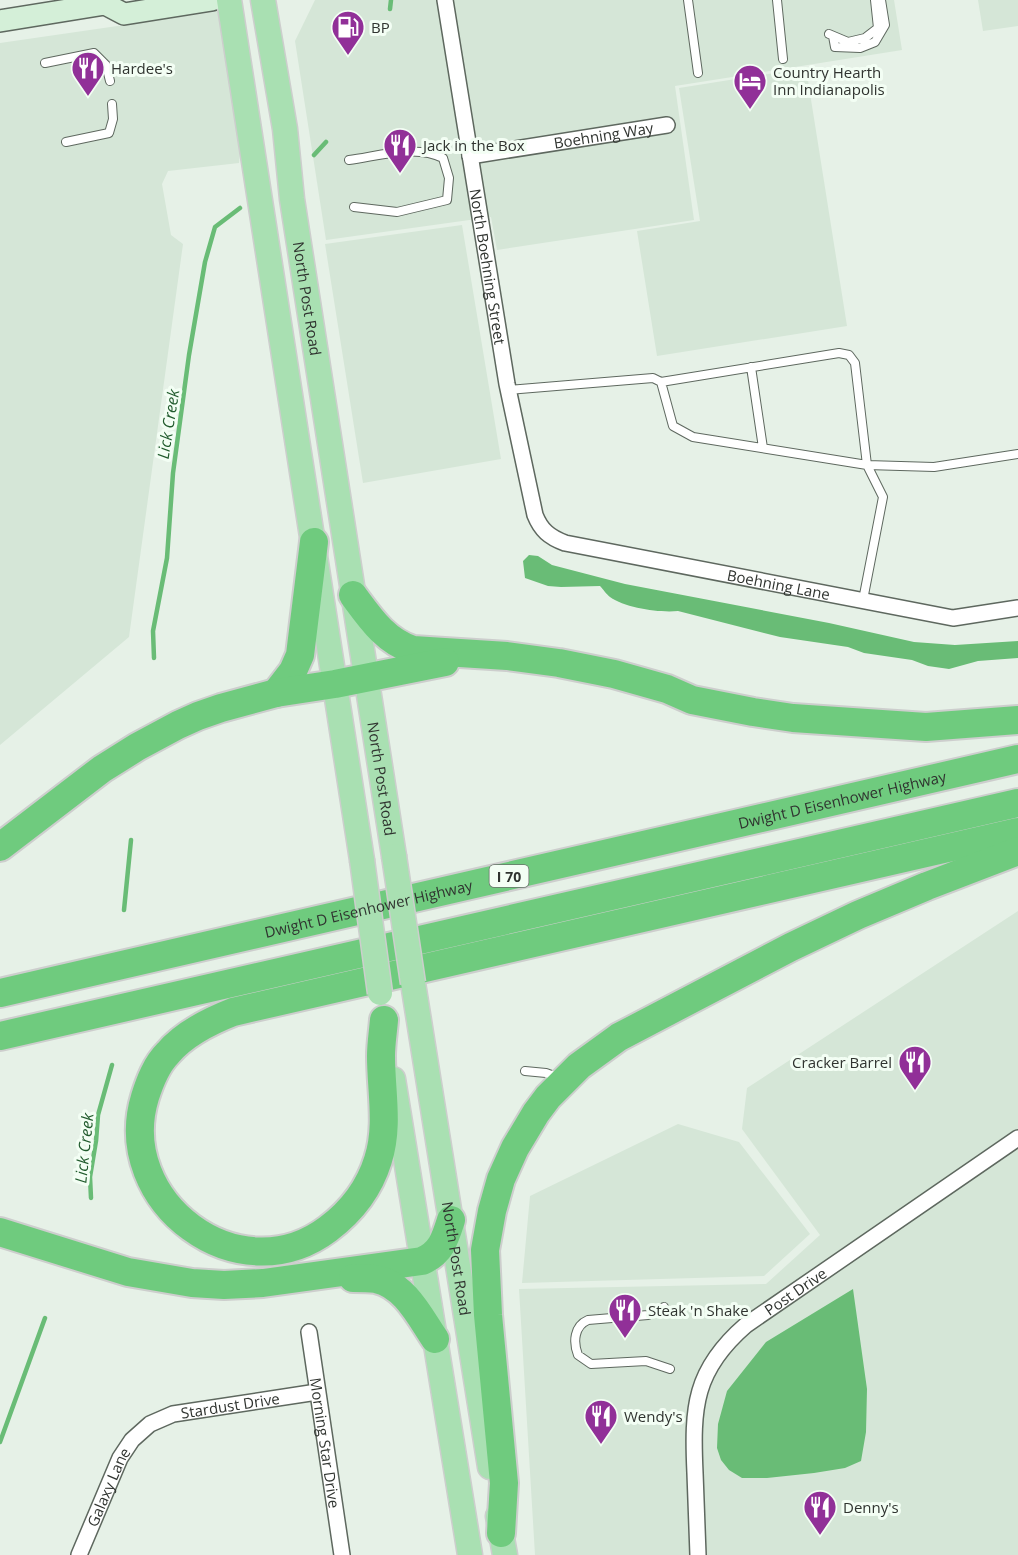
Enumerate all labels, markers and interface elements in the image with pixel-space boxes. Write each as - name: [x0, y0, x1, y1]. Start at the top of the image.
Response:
- fuel station icon: BP: [330, 9, 366, 56]
- place label: BP: [371, 17, 390, 37]
- restaurant icon: Hardee's: [70, 50, 106, 97]
- place label: Hardee's: [111, 58, 173, 78]
- place label: Country Hearth Inn Indianapolis: [773, 62, 885, 99]
- hotel icon: Country Hearth Inn Indianapolis: [732, 63, 768, 110]
- street label: Boehning Way: [552, 117, 655, 153]
- restaurant icon: Jack in the Box: [382, 127, 418, 174]
- place label: Jack in the Box: [421, 135, 525, 155]
- street label: North Boehning Street: [466, 187, 510, 346]
- street label: North Post Road: [289, 240, 326, 357]
- water label: Lick Creek: [152, 386, 185, 460]
- street label: Boehning Lane: [725, 565, 832, 604]
- street label: North Post Road: [363, 720, 401, 837]
- street label: Dwight D Eisenhower Highway: [736, 766, 948, 833]
- road number: I 70: [490, 865, 528, 887]
- street label: Dwight D Eisenhower Highway: [262, 875, 475, 942]
- restaurant icon: Cracker Barrel: [897, 1044, 933, 1091]
- place label: Cracker Barrel: [792, 1052, 892, 1072]
- water label: Lick Creek: [69, 1111, 99, 1184]
- street label: North Post Road: [438, 1200, 476, 1317]
- street label: Post Drive: [760, 1263, 830, 1320]
- restaurant icon: Steak 'n Shake: [607, 1292, 643, 1339]
- place label: Steak 'n Shake: [648, 1300, 749, 1320]
- street label: Morning Star Drive: [306, 1376, 345, 1509]
- street label: Stardust Drive: [179, 1388, 281, 1423]
- restaurant icon: Wendy's: [583, 1398, 619, 1445]
- place label: Wendy's: [624, 1406, 683, 1426]
- street label: Galaxy Lane: [82, 1443, 134, 1530]
- restaurant icon: Denny's: [802, 1489, 838, 1536]
- place label: Denny's: [843, 1497, 899, 1517]

